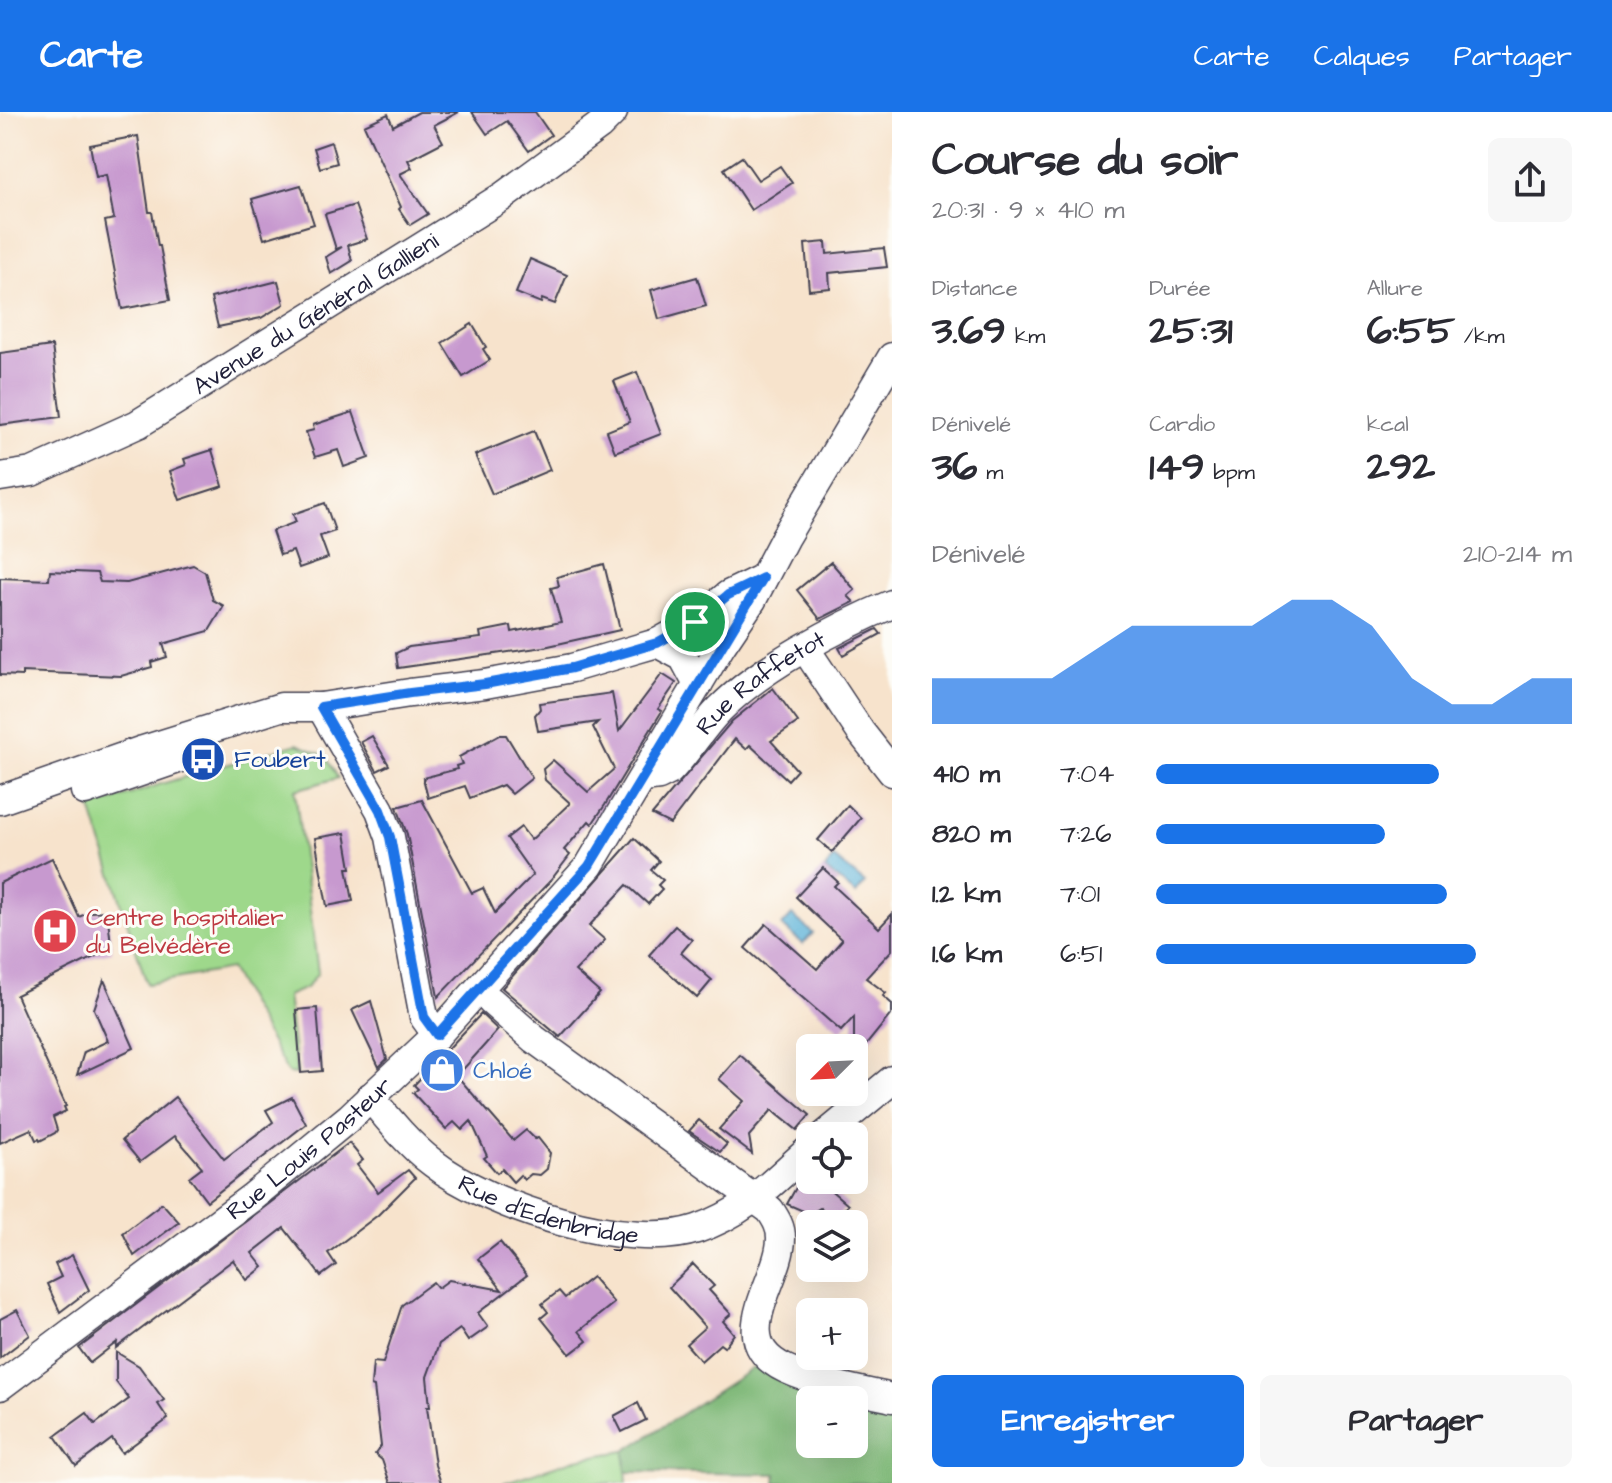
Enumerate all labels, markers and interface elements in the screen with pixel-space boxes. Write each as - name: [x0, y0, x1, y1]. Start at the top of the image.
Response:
- text: Carte: [40, 30, 143, 82]
- text: Carte: [1194, 37, 1270, 76]
- text: Calques: [1314, 37, 1410, 76]
- text: Partager: [1454, 37, 1572, 76]
- text: Course du soir: [932, 131, 1238, 192]
- button: share: [1488, 138, 1572, 222]
- text: 20:31 · 9 × 410 m: [932, 192, 1125, 228]
- street label: Avenue du Général Gallieni: [187, 224, 446, 404]
- text: Distance: [932, 273, 1018, 304]
- text: Durée: [1149, 273, 1211, 304]
- text: Allure: [1367, 273, 1423, 304]
- text: 3.69: [932, 304, 1006, 359]
- text: 25:31: [1149, 304, 1233, 359]
- text: 6:55: [1367, 304, 1455, 359]
- text: km: [1006, 321, 1045, 352]
- text: /km: [1455, 321, 1505, 352]
- text: Dénivelé: [932, 409, 1011, 440]
- text: Cardio: [1149, 409, 1215, 440]
- text: kcal: [1367, 409, 1409, 440]
- text: 36: [932, 440, 977, 495]
- text: 149: [1149, 440, 1204, 495]
- text: 292: [1367, 440, 1435, 495]
- text: m: [977, 457, 1003, 488]
- text: bpm: [1204, 457, 1255, 488]
- text: Dénivelé: [932, 536, 1026, 572]
- text: 210–214 m: [1463, 536, 1572, 572]
- pin: [661, 588, 729, 656]
- icon: arrive: [673, 600, 717, 644]
- street label: Rue Raffetot: [688, 623, 832, 743]
- bus stop icon: Foubert: [179, 735, 227, 783]
- place label: Foubert: [234, 743, 326, 777]
- text: 410 m: [932, 756, 1000, 792]
- text: 7:04: [1060, 756, 1114, 792]
- text: 820 m: [932, 816, 1011, 852]
- text: 7:26: [1060, 816, 1112, 852]
- text: 1.2 km: [932, 876, 1000, 912]
- text: 7:01: [1060, 876, 1100, 912]
- place label: Centre hospitalier du Belvédère: [86, 901, 283, 963]
- hospital icon: Centre hospitalier du Belvédère: [31, 907, 79, 955]
- text: 1.6 km: [932, 936, 1002, 972]
- text: 6:51: [1060, 936, 1102, 972]
- north arrow: [796, 1034, 868, 1106]
- map controls: [796, 1034, 868, 1458]
- shop icon: Chloé: [418, 1046, 466, 1094]
- place label: Chloé: [473, 1054, 532, 1088]
- street label: Rue Louis Pasteur: [220, 1070, 400, 1229]
- button: locate: [796, 1122, 868, 1194]
- street label: Rue d'Edenbridge: [452, 1167, 640, 1253]
- button: layers: [796, 1210, 868, 1282]
- button: +: [796, 1298, 868, 1370]
- button: Enregistrer: [932, 1375, 1244, 1467]
- button: Partager: [1260, 1375, 1572, 1467]
- button: −: [796, 1386, 868, 1458]

